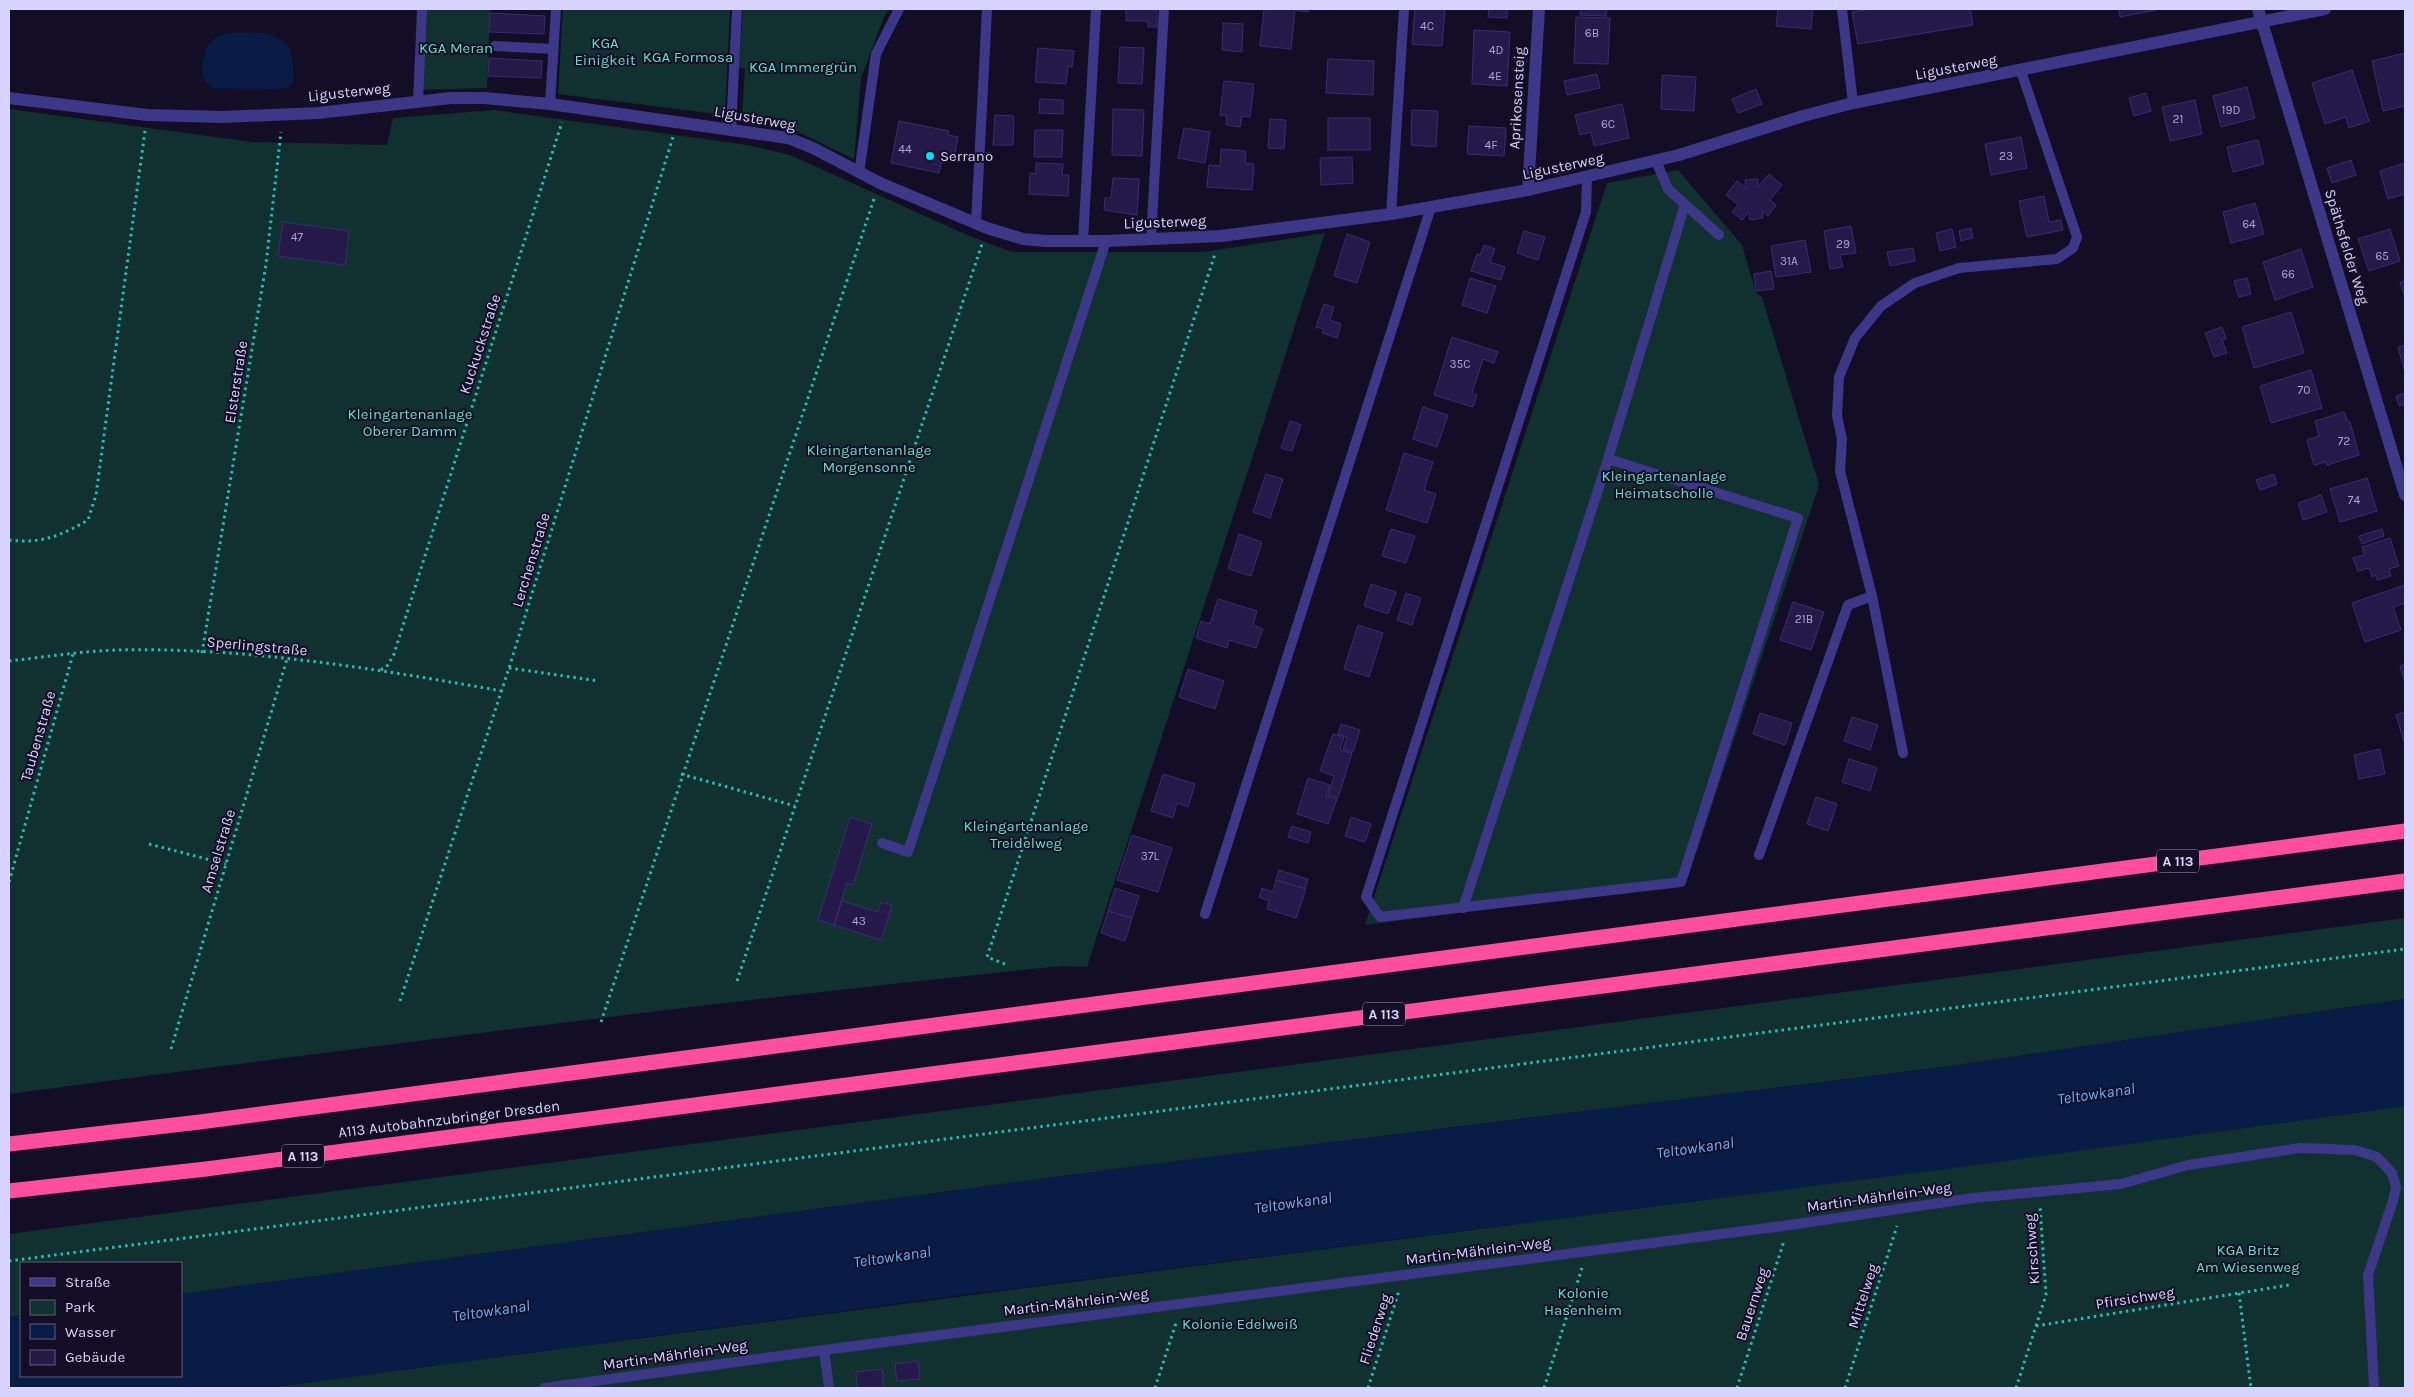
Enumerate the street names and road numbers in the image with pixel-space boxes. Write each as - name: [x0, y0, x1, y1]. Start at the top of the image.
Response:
- street label: Aprikosensteig: [1505, 46, 1529, 150]
- street label: Ligusterweg: [1914, 50, 1999, 84]
- street label: Ligusterweg: [307, 79, 392, 105]
- street label: Ligusterweg: [713, 102, 798, 134]
- street label: Ligusterweg: [1521, 148, 1606, 183]
- street label: Späthsfelder Weg: [2321, 187, 2373, 307]
- street label: Ligusterweg: [1123, 212, 1207, 232]
- street label: Kuckuckstraße: [455, 292, 505, 396]
- street label: Elsterstraße: [221, 339, 251, 425]
- street label: Lerchenstraße: [508, 511, 554, 609]
- street label: Sperlingstraße: [206, 633, 308, 659]
- street label: Taubenstraße: [16, 689, 60, 783]
- street label: Amselstraße: [197, 807, 239, 895]
- road number: A 113: [2157, 849, 2199, 872]
- road number: A 113: [1363, 1002, 1405, 1026]
- street label: A113 Autobahnzubringer Dresden: [337, 1096, 561, 1142]
- road number: A 113: [282, 1144, 324, 1168]
- street label: Martin-Mährlein-Weg: [1805, 1178, 1953, 1216]
- street label: Kirschweg: [2021, 1213, 2043, 1285]
- street label: Martin-Mährlein-Weg: [1404, 1233, 1552, 1269]
- street label: Mittelweg: [1844, 1261, 1882, 1331]
- street label: Bauernweg: [1732, 1265, 1772, 1343]
- street label: Pfirsichweg: [2094, 1283, 2176, 1313]
- street label: Martin-Mährlein-Weg: [1002, 1284, 1150, 1320]
- street label: Fliederweg: [1355, 1291, 1395, 1367]
- street label: Martin-Mährlein-Weg: [601, 1336, 749, 1374]

